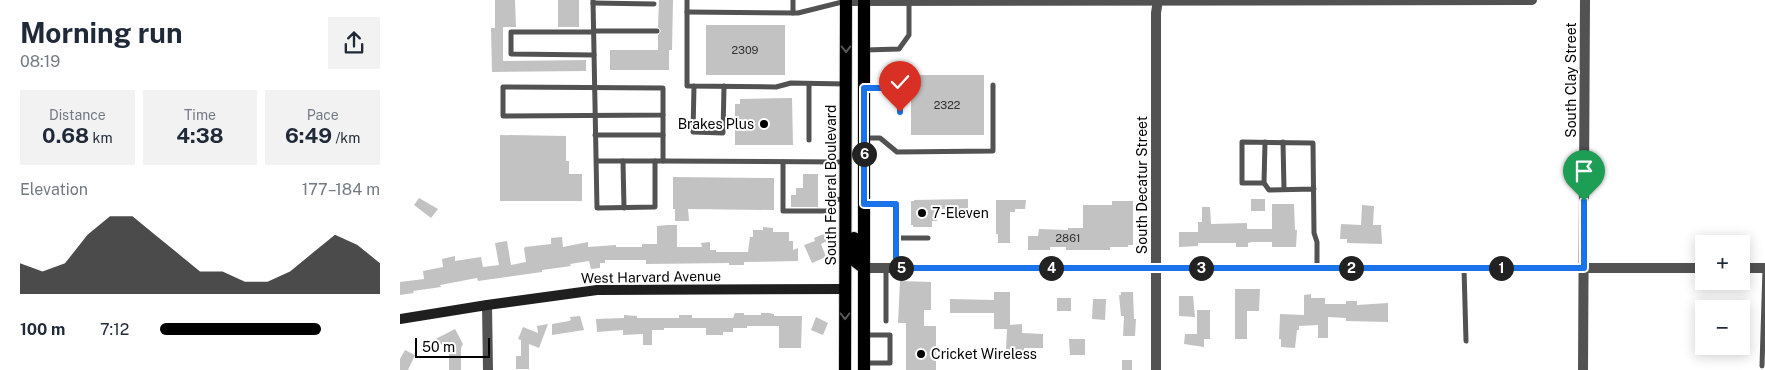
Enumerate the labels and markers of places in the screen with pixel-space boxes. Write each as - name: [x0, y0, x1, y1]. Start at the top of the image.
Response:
- pin: [879, 61, 921, 112]
- place label: Brakes Plus: [678, 116, 754, 132]
- marker: Brakes Plus: [758, 118, 770, 130]
- pin: 6: [852, 142, 876, 166]
- pin: [1563, 150, 1605, 201]
- place label: 7-Eleven: [932, 205, 989, 221]
- marker: 7-Eleven: [916, 207, 928, 219]
- pin: 5: [888, 256, 914, 280]
- pin: 4: [1038, 256, 1064, 280]
- pin: 3: [1188, 256, 1214, 280]
- pin: 2: [1338, 256, 1364, 280]
- pin: 1: [1488, 256, 1514, 280]
- place label: Cricket Wireless: [931, 346, 1037, 362]
- marker: Cricket Wireless: [915, 348, 927, 360]

